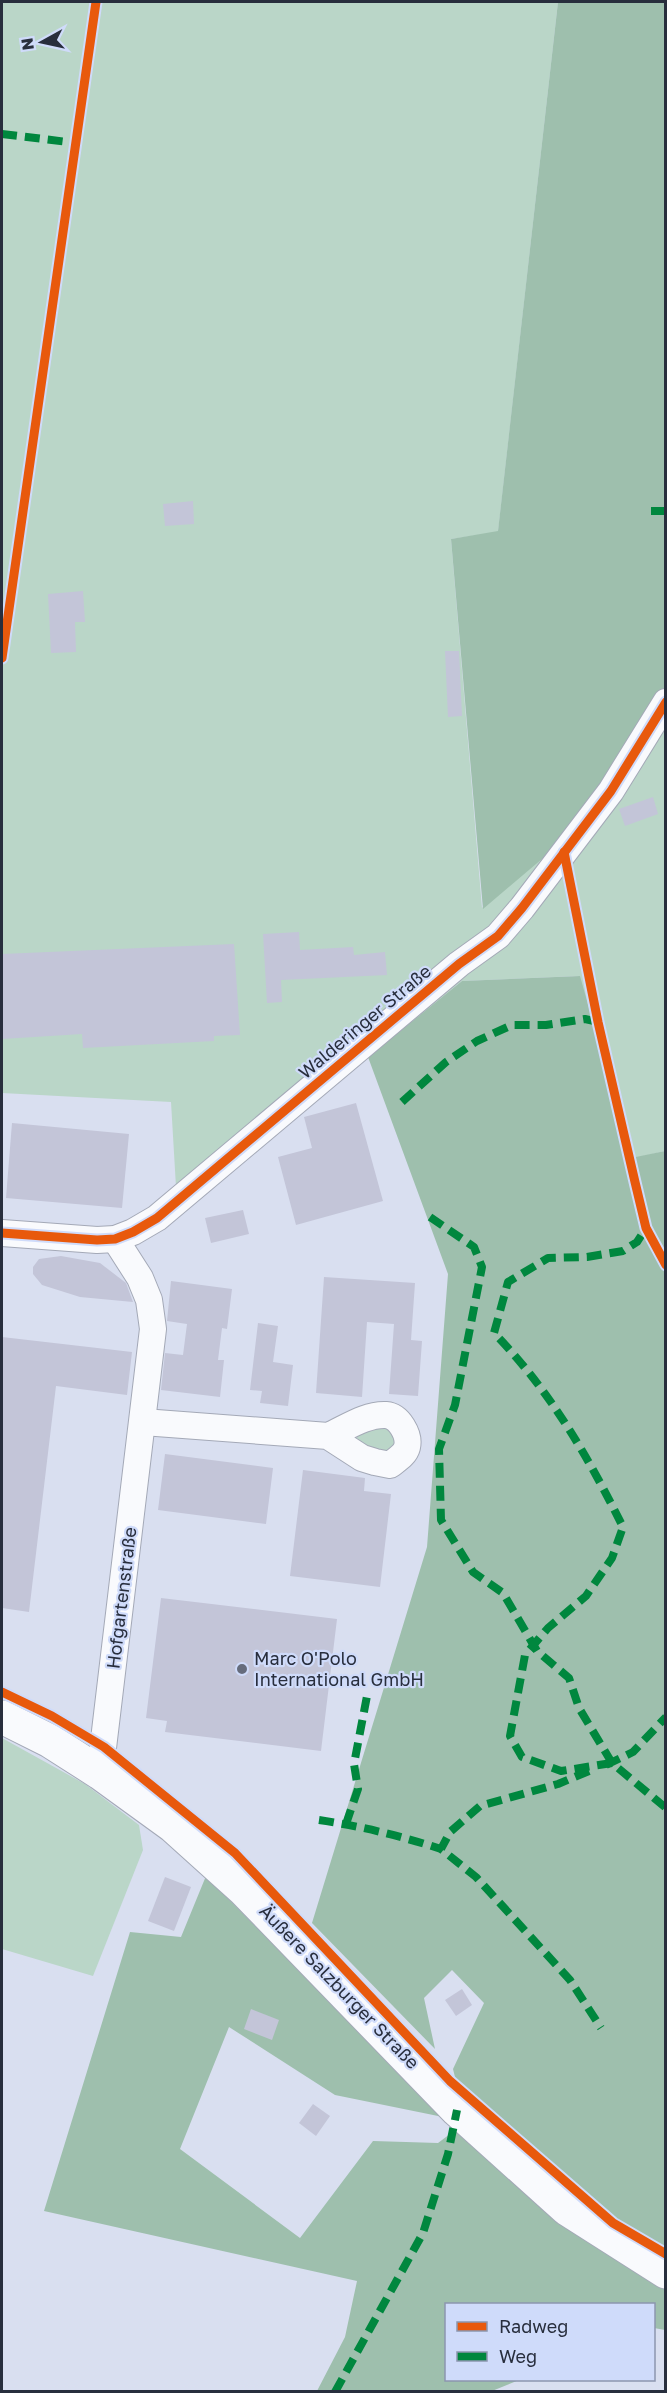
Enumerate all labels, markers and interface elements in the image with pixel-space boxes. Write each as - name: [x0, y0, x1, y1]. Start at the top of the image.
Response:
- north arrow: [12, 12, 72, 72]
- text: N: [16, 37, 38, 52]
- street label: Walderinger Straße: [294, 959, 435, 1083]
- street label: Hofgartenstraße: [101, 1526, 141, 1670]
- place label: Marc O'Polo International GmbH: [254, 1647, 424, 1690]
- marker: Marc O'Polo International GmbH: [235, 1662, 249, 1676]
- street label: Äußere Salzburger Straße: [255, 1899, 424, 2073]
- legend: [445, 2303, 655, 2381]
- text: Radweg: [499, 2315, 568, 2337]
- text: Weg: [499, 2345, 537, 2367]

